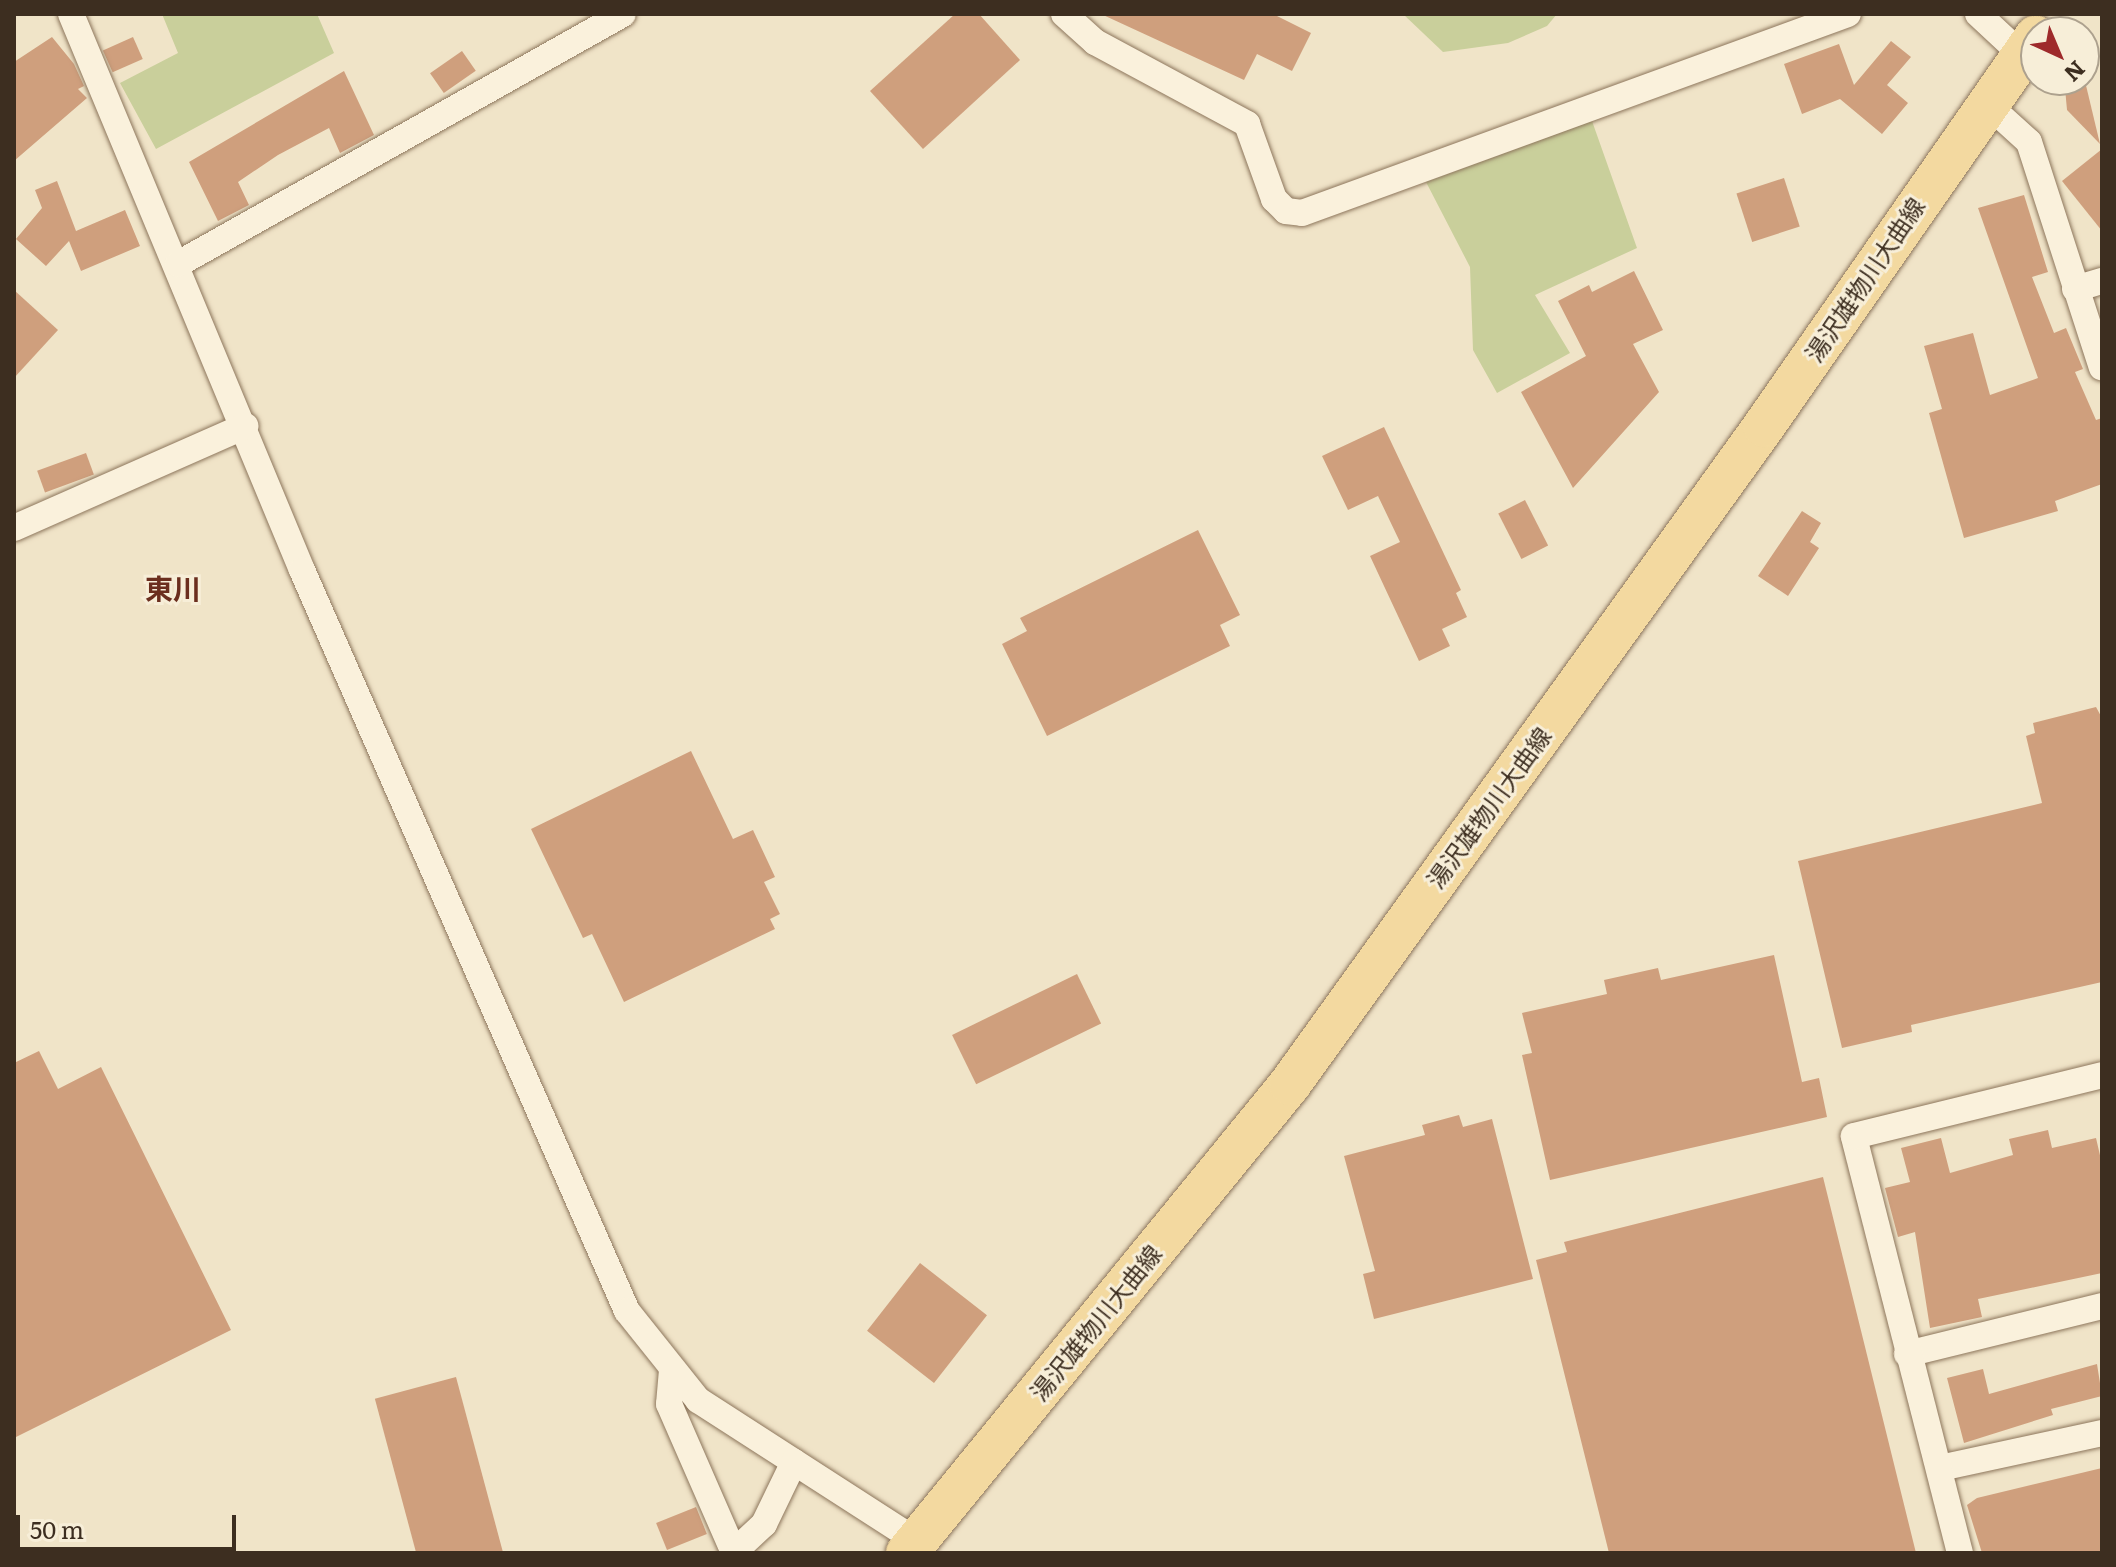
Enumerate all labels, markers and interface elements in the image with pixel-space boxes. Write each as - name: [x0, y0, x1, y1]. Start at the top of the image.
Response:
- north arrow: [2020, 16, 2100, 96]
- text: N: [2058, 54, 2094, 90]
- street label: 湯沢雄物川大曲線: [1798, 191, 1930, 367]
- district label: 東川: [145, 570, 201, 604]
- street label: 湯沢雄物川大曲線: [1420, 721, 1556, 893]
- street label: 湯沢雄物川大曲線: [1023, 1238, 1167, 1406]
- scale bar: [20, 1499, 240, 1549]
- text: 50 m: [30, 1511, 84, 1546]

